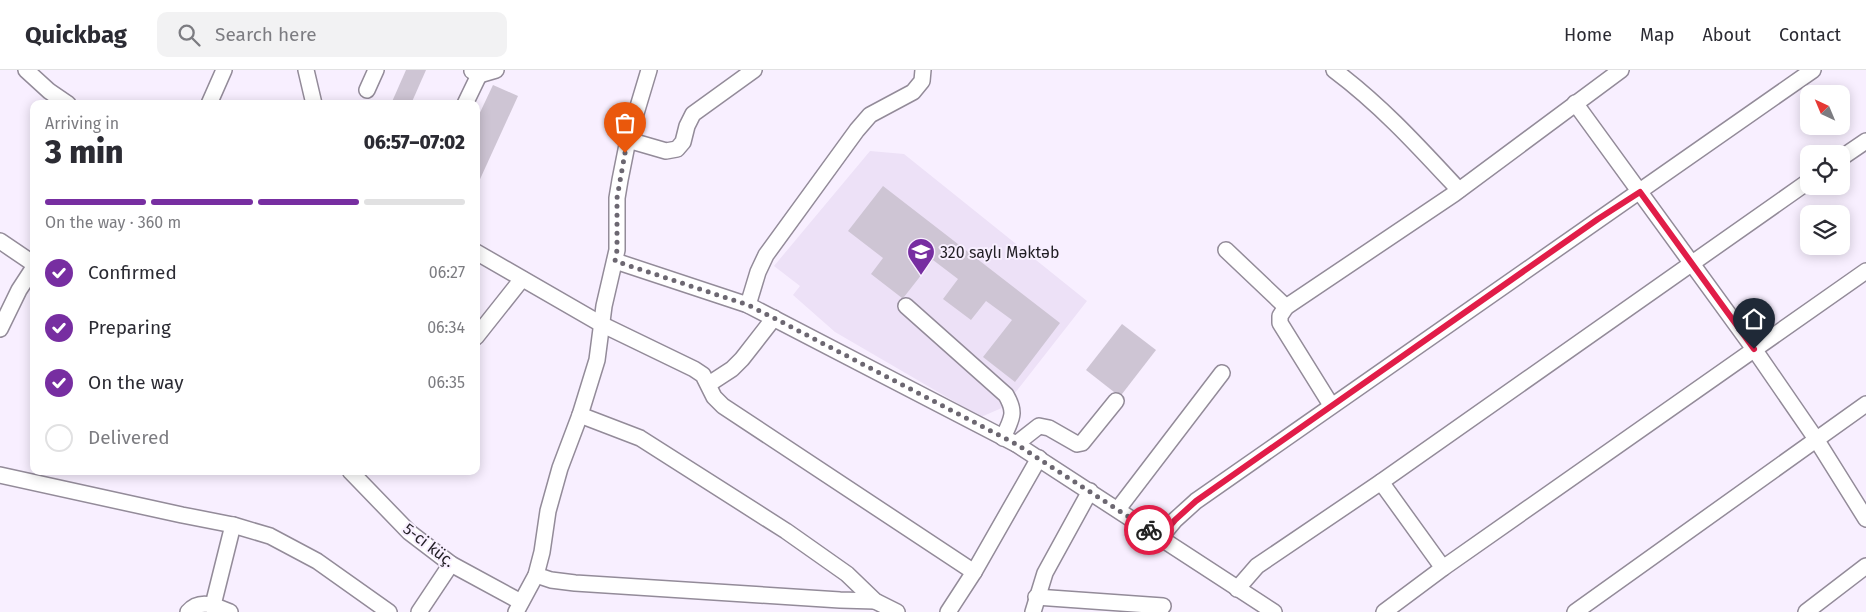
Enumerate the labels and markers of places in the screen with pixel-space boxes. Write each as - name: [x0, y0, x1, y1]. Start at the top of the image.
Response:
- pin: [604, 102, 646, 153]
- school or university icon: 320 saylı Məktəb: [906, 237, 936, 276]
- place label: 320 saylı Məktəb: [940, 243, 1059, 262]
- pin: [1733, 298, 1775, 349]

